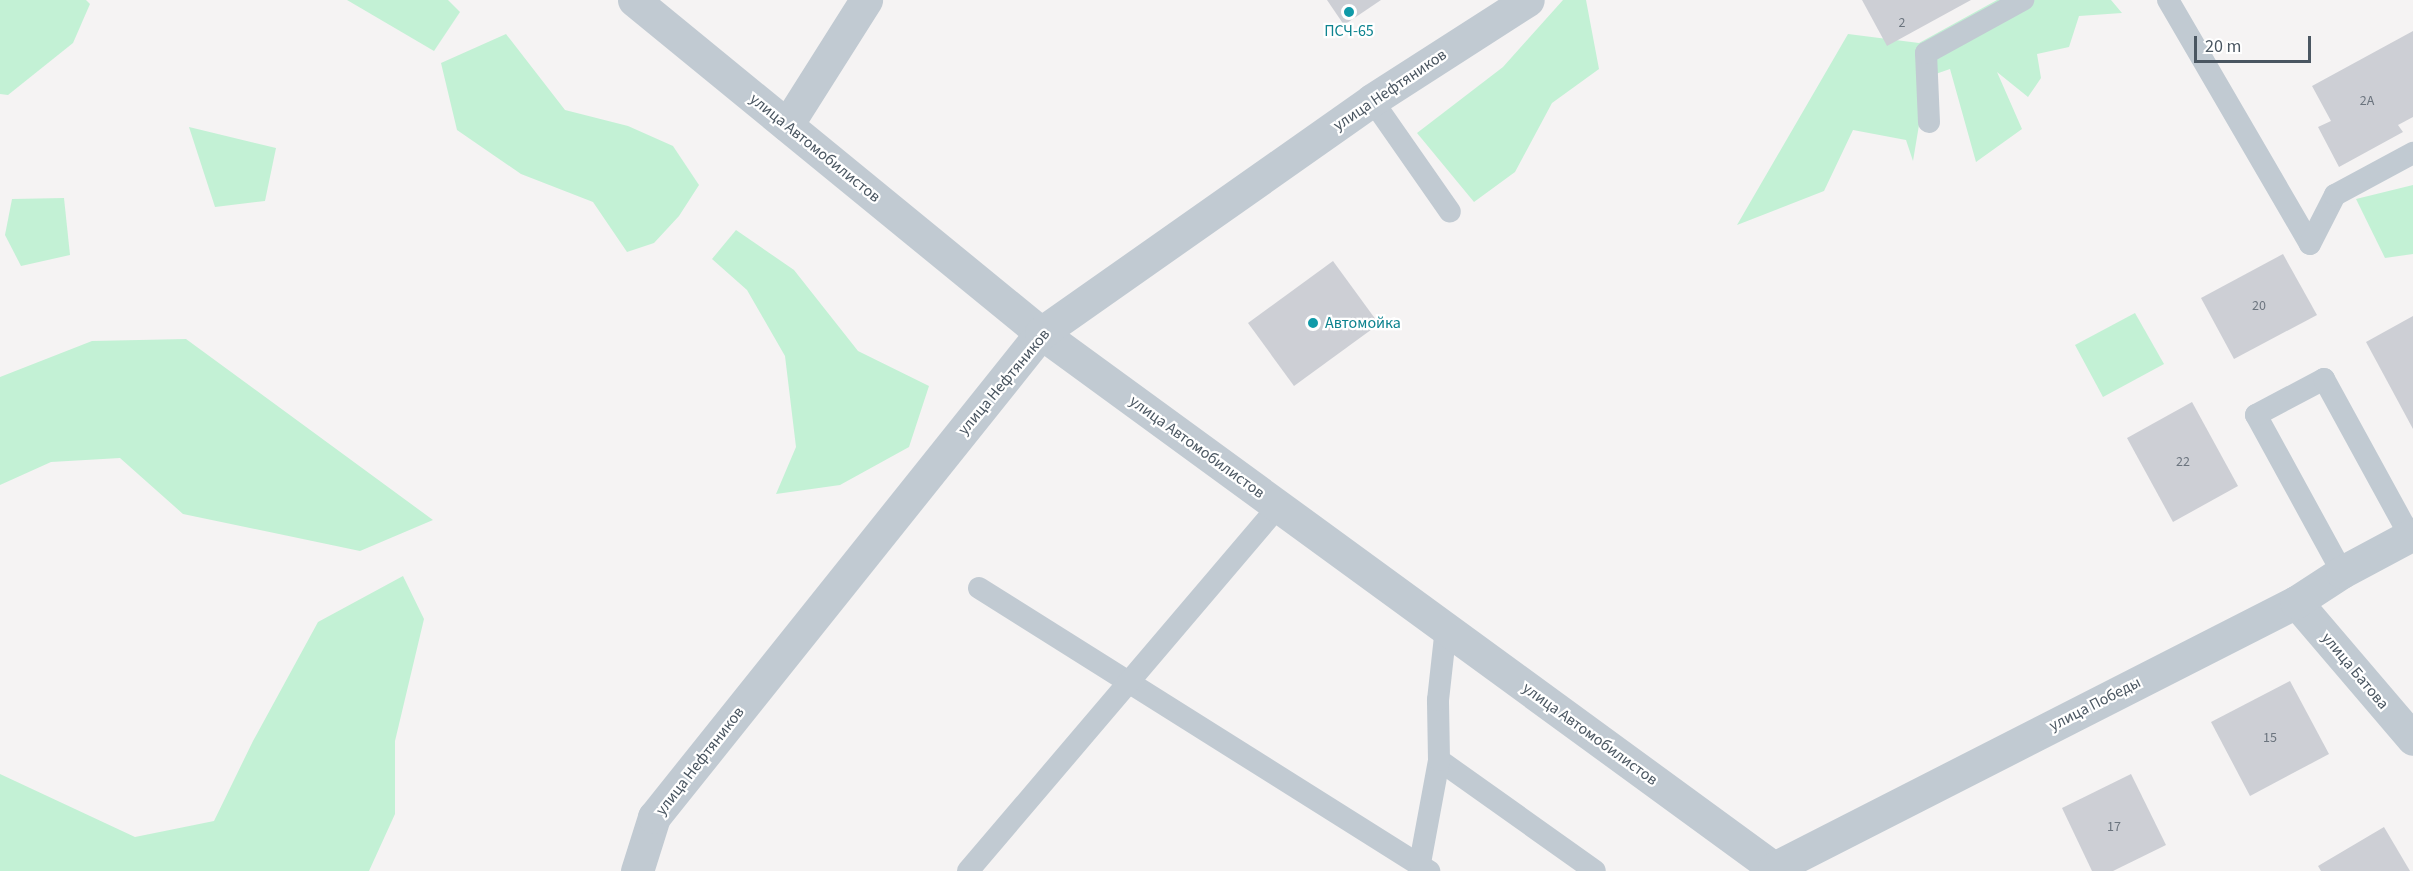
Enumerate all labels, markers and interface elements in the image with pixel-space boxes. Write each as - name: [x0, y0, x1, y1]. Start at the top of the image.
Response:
- marker: ПСЧ-65: [1342, 5, 1356, 19]
- house number: 2: [1899, 15, 1905, 31]
- place label: ПСЧ-65: [1324, 21, 1374, 41]
- scale bar: [2197, 24, 2314, 62]
- text: 20 m: [2205, 34, 2241, 59]
- street label: улица Нефтяников: [1330, 45, 1450, 135]
- street label: улица Автомобилистов: [746, 89, 884, 207]
- house number: 2А: [2360, 93, 2374, 109]
- house number: 20: [2252, 298, 2266, 314]
- place label: Автомойка: [1325, 313, 1401, 333]
- marker: Автомойка: [1306, 316, 1320, 330]
- street label: улица Нефтяников: [954, 325, 1054, 439]
- street label: улица Автомобилистов: [1126, 391, 1268, 503]
- house number: 22: [2176, 454, 2190, 470]
- street label: улица Батова: [2317, 629, 2393, 713]
- street label: улица Победы: [2046, 673, 2144, 735]
- street label: улица Автомобилистов: [1519, 678, 1661, 790]
- street label: улица Нефтяников: [652, 703, 748, 819]
- house number: 15: [2263, 730, 2277, 746]
- house number: 17: [2107, 819, 2121, 835]

